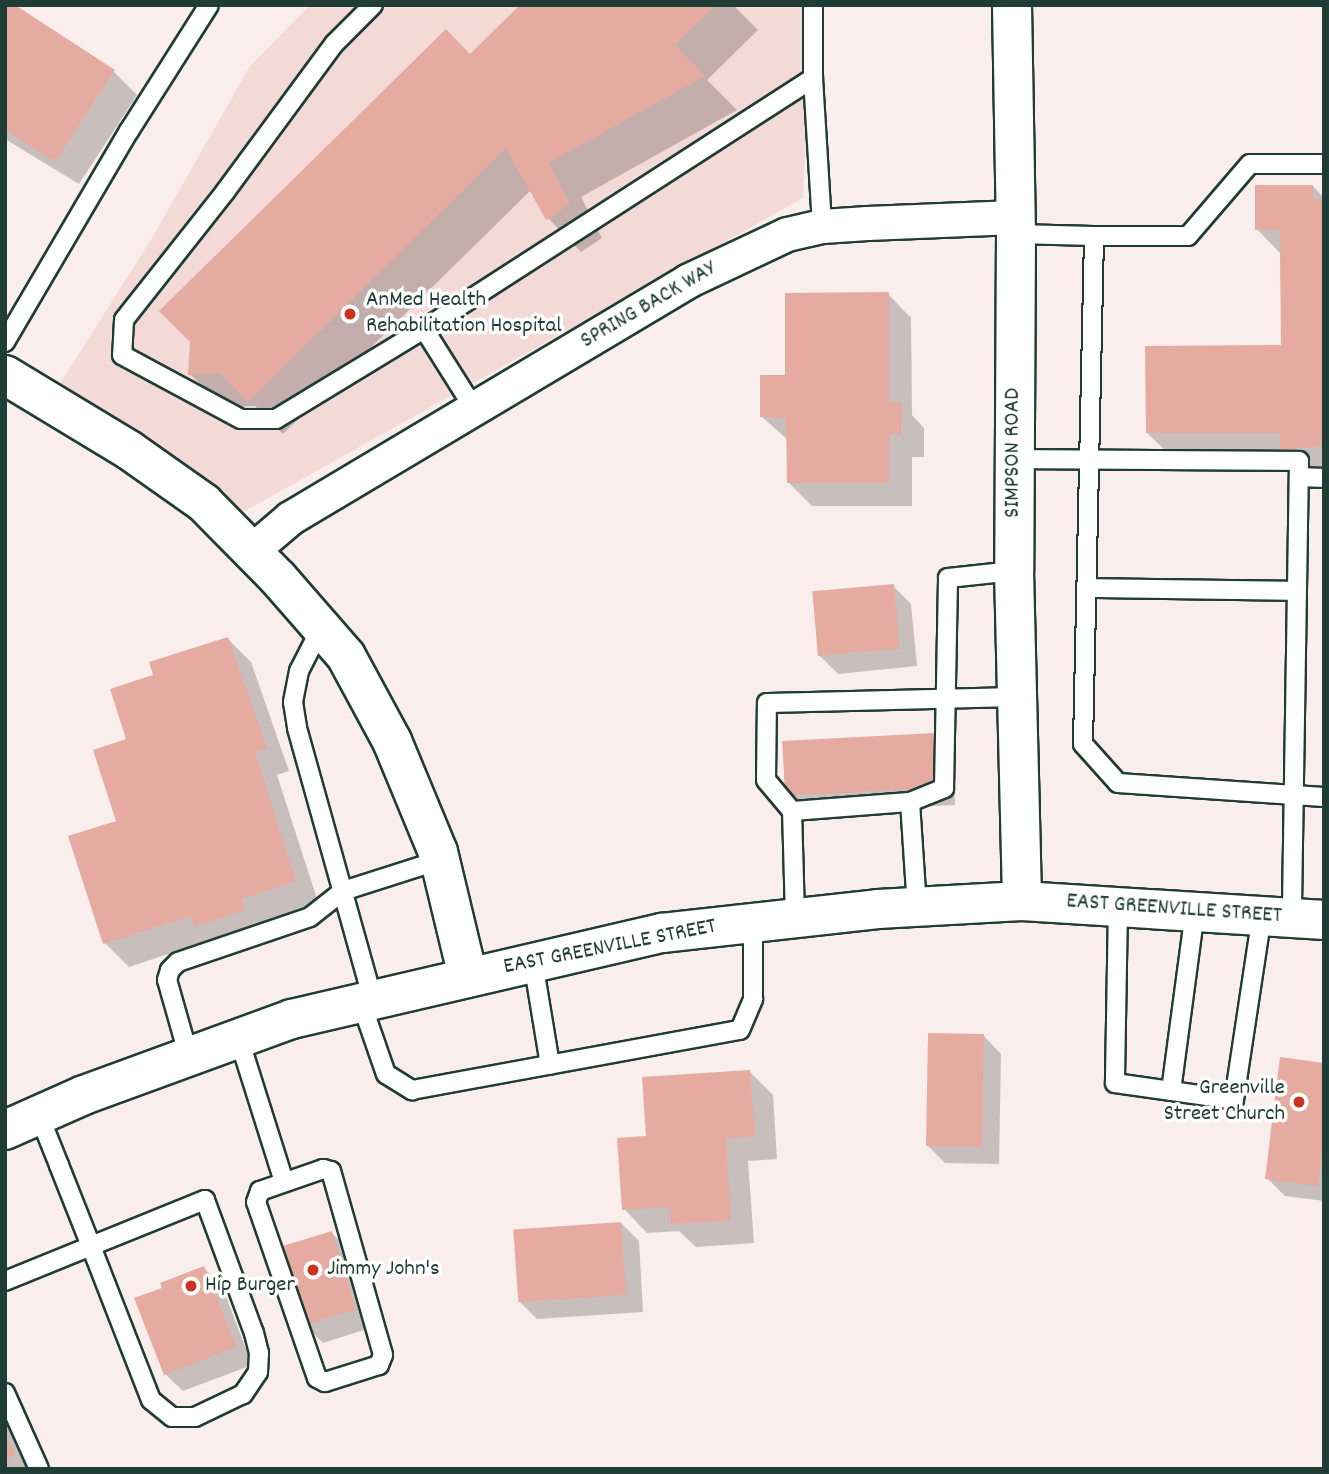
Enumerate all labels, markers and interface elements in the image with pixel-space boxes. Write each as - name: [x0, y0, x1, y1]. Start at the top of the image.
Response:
- street label: SPRING BACK WAY: [576, 256, 722, 356]
- place label: AnMed Health Rehabilitation Hospital: [366, 287, 562, 341]
- marker: AnMed Health Rehabilitation Hospital: [340, 304, 360, 324]
- street label: SIMPSON ROAD: [1000, 388, 1028, 518]
- street label: EAST GREENVILLE STREET: [1065, 889, 1283, 931]
- street label: EAST GREENVILLE STREET: [501, 914, 719, 982]
- place label: Greenville Street Church: [1164, 1075, 1285, 1129]
- marker: Greenville Street Church: [1291, 1094, 1307, 1110]
- place label: Jimmy John's: [327, 1256, 440, 1284]
- marker: Jimmy John's: [305, 1262, 321, 1278]
- place label: Hip Burger: [205, 1272, 295, 1300]
- marker: Hip Burger: [183, 1278, 199, 1294]

